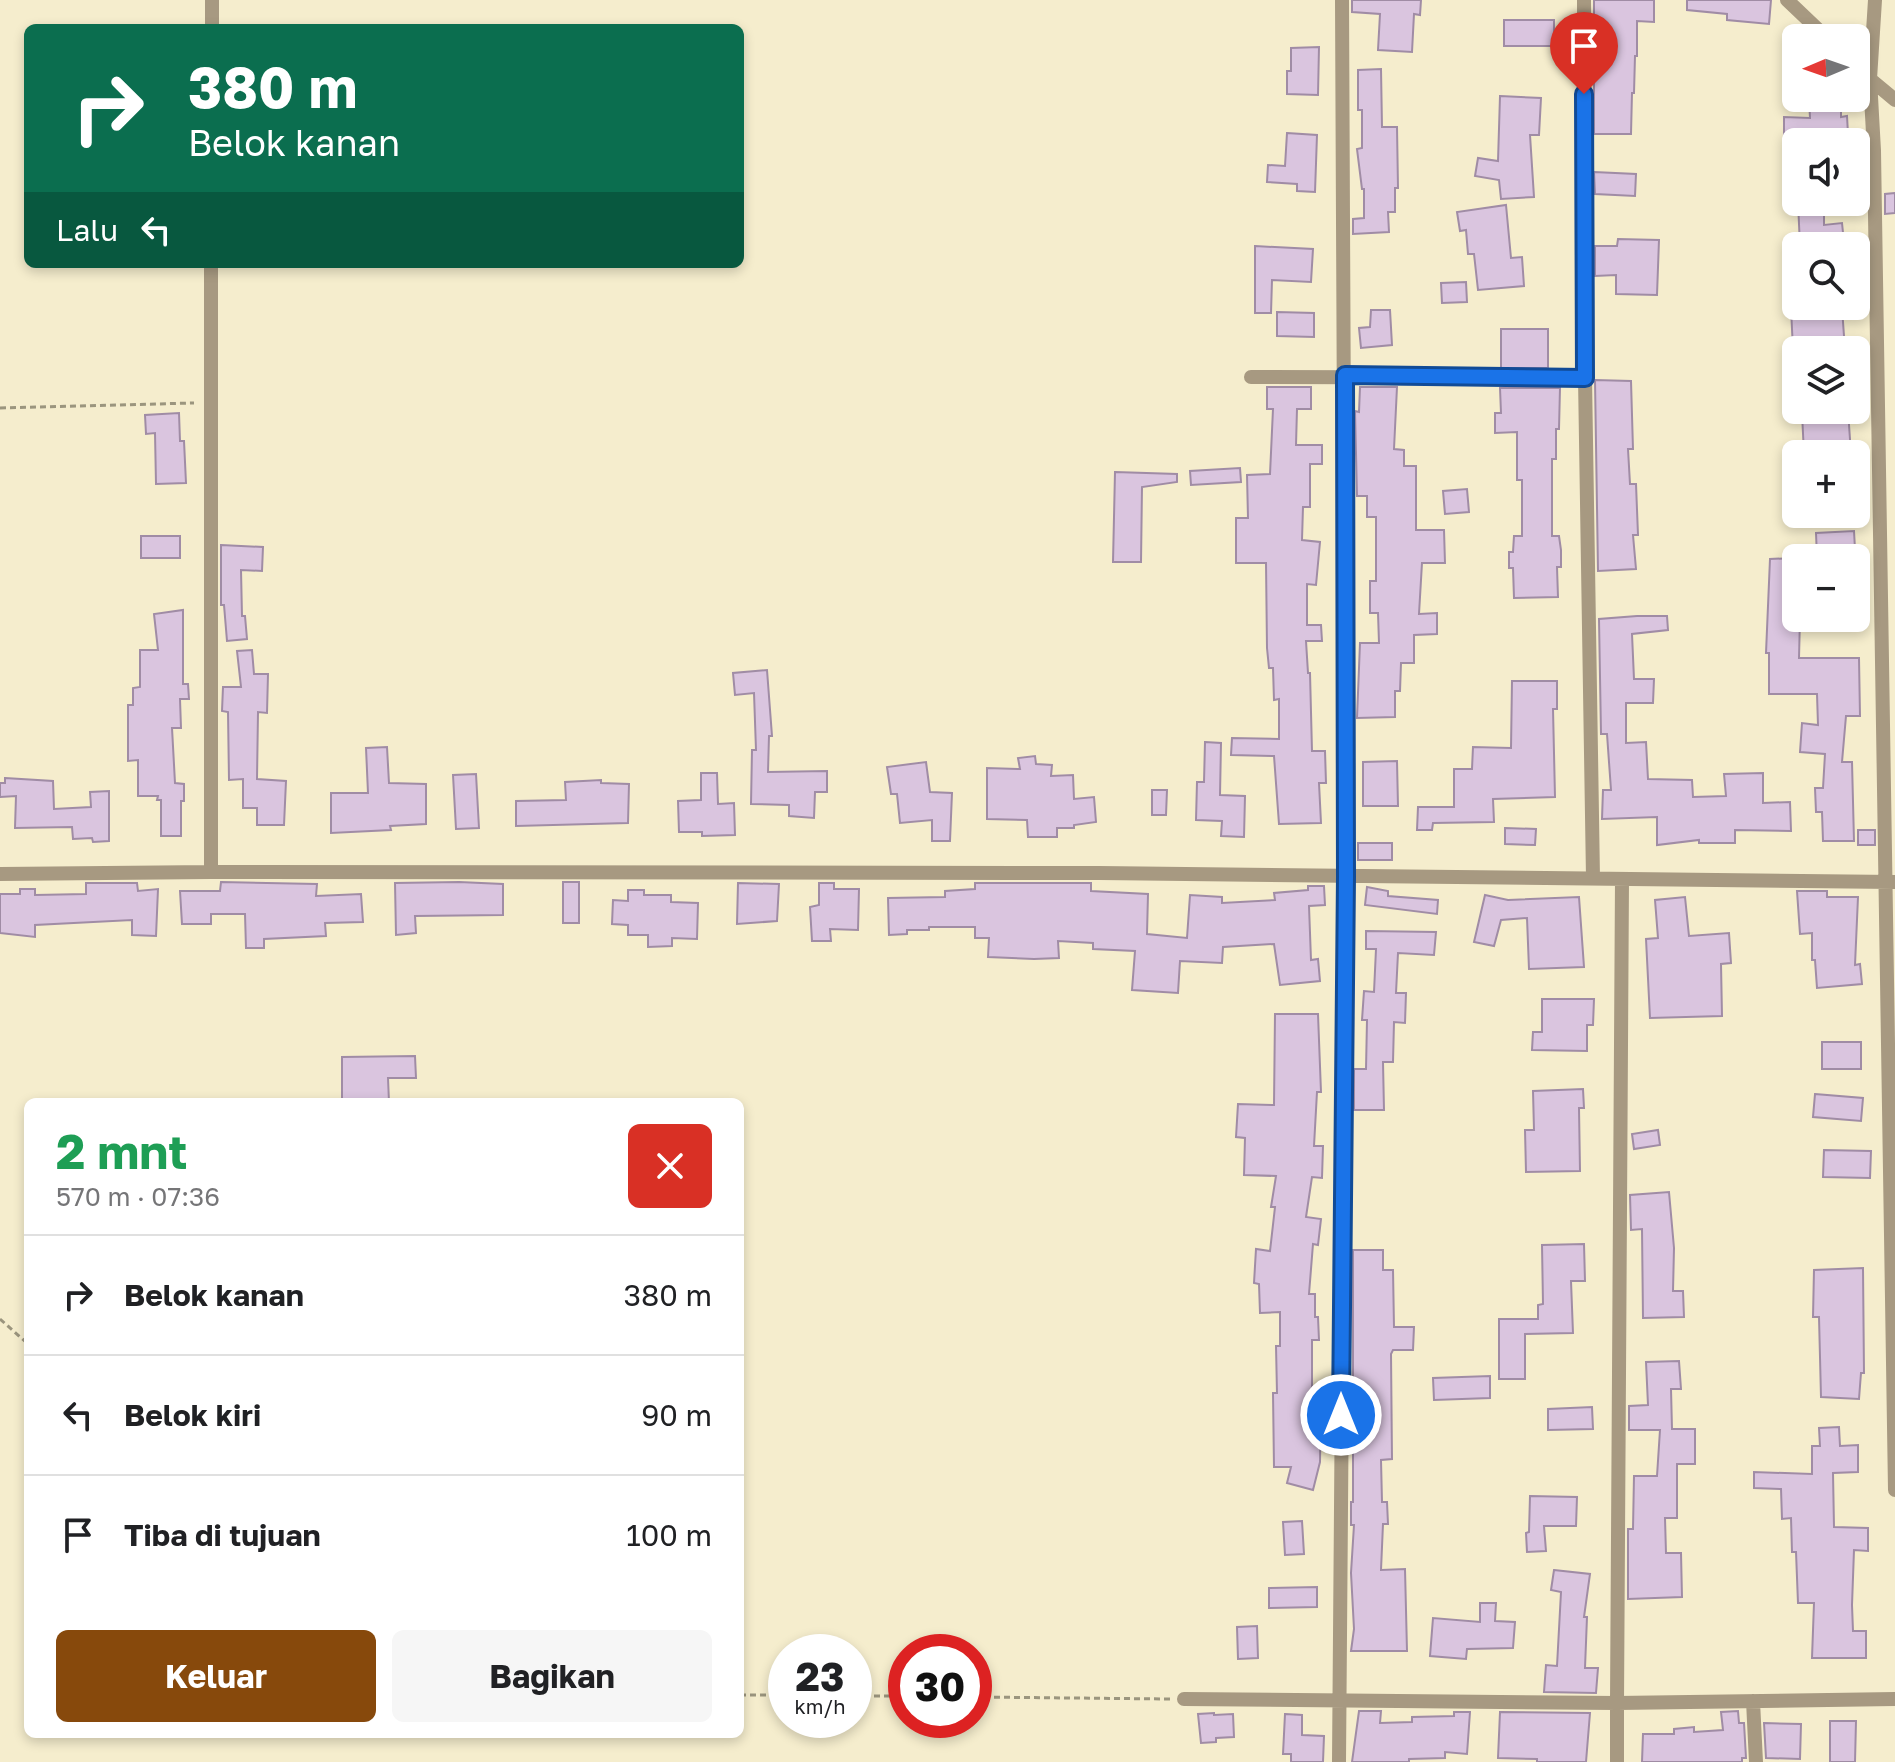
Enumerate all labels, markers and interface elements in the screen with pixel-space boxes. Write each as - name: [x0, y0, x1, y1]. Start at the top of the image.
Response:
- pin: [1550, 12, 1618, 94]
- icon: arrive: [1562, 24, 1606, 68]
- north arrow: [1782, 24, 1870, 112]
- map controls: [1782, 24, 1870, 632]
- text: 380 m: [188, 53, 357, 120]
- icon: right: [56, 56, 160, 160]
- text: Belok kanan: [188, 121, 400, 164]
- button: sound: [1782, 128, 1870, 216]
- icon: left: [134, 208, 178, 252]
- text: Lalu: [56, 212, 118, 248]
- button: search: [1782, 232, 1870, 320]
- button: layers: [1782, 336, 1870, 424]
- button: +: [1782, 440, 1870, 528]
- button: −: [1782, 544, 1870, 632]
- text: 2 mnt: [56, 1122, 188, 1180]
- button: close: [628, 1124, 712, 1208]
- text: 570 m · 07:36: [56, 1181, 220, 1212]
- icon: right: [56, 1273, 100, 1317]
- text: Belok kanan: [124, 1277, 304, 1313]
- text: 380 m: [624, 1277, 712, 1313]
- position arrow: [1299, 1373, 1383, 1457]
- icon: left: [56, 1393, 100, 1437]
- text: Belok kiri: [124, 1397, 261, 1433]
- text: 90 m: [641, 1397, 712, 1433]
- icon: arrive: [56, 1513, 100, 1557]
- text: Tiba di tujuan: [124, 1517, 321, 1553]
- text: 100 m: [626, 1517, 712, 1553]
- button: Keluar: [56, 1630, 376, 1722]
- button: Bagikan: [392, 1630, 712, 1722]
- speed limit sign: 30: [888, 1634, 992, 1738]
- text: 23: [796, 1652, 844, 1700]
- text: km/h: [795, 1694, 845, 1718]

